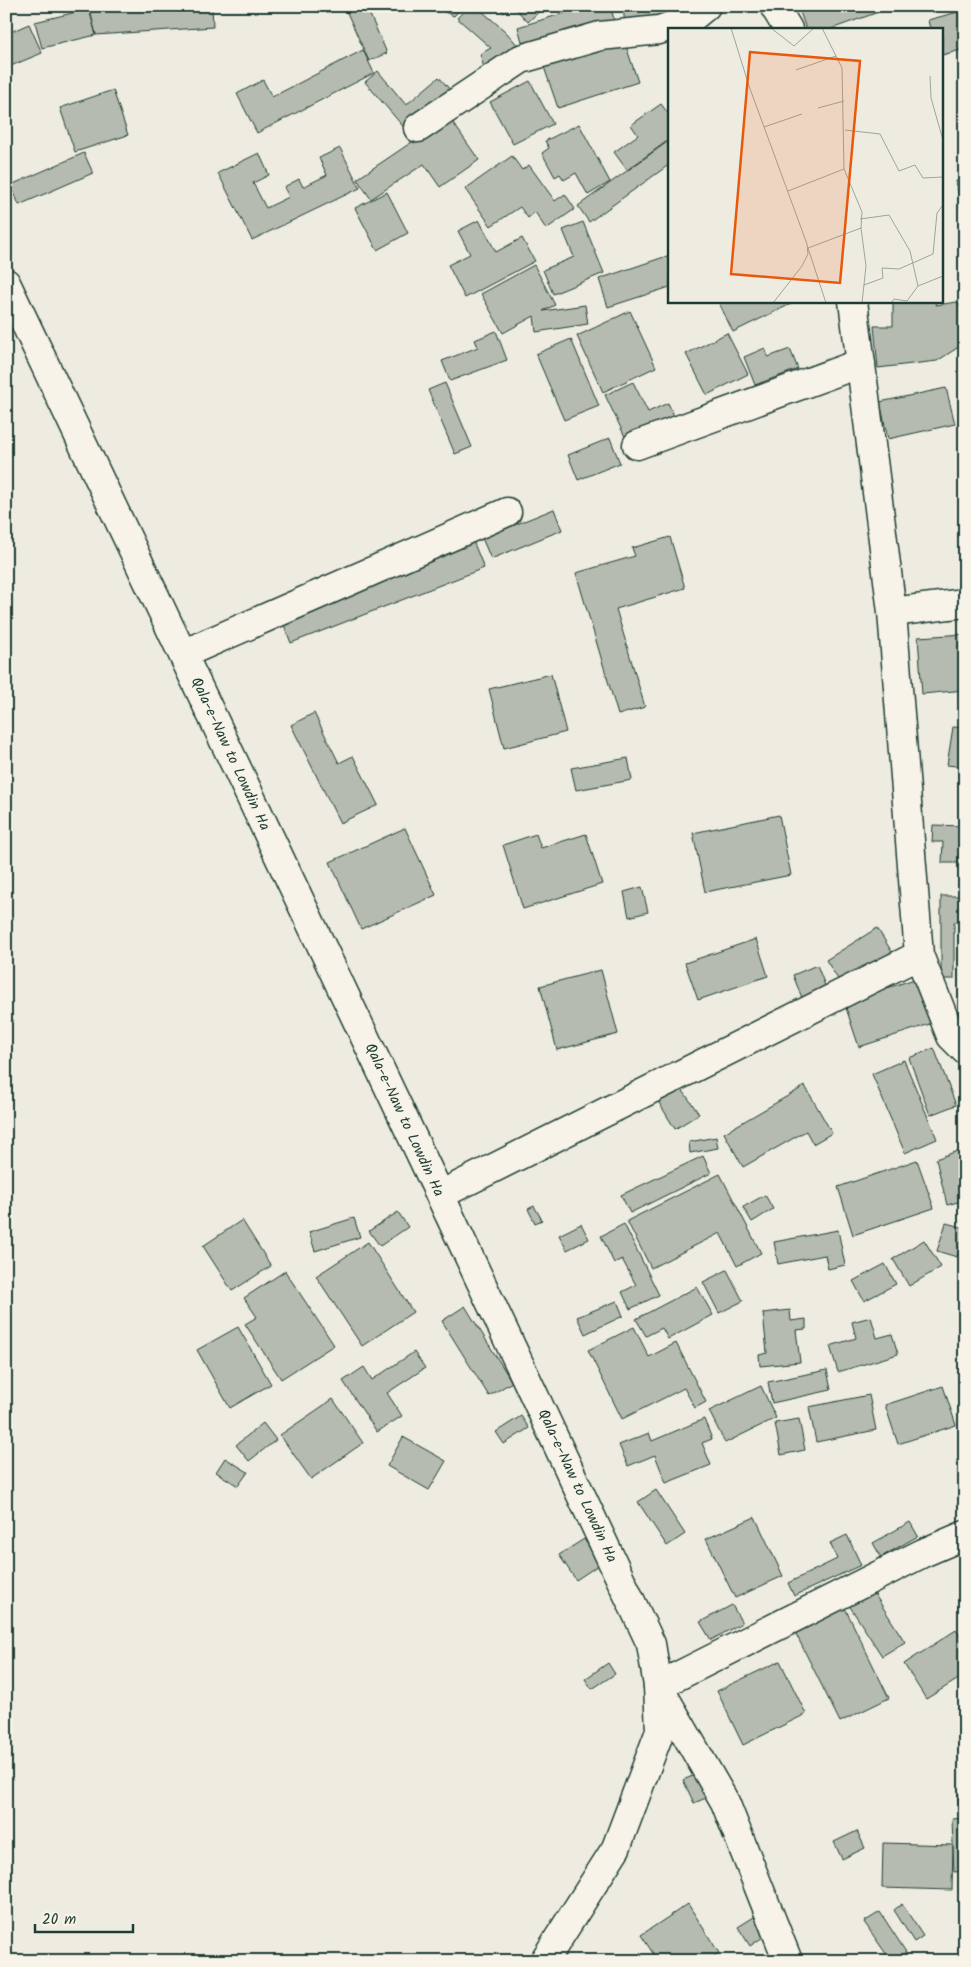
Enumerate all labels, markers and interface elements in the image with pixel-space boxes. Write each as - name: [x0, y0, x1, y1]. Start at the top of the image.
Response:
- inset map: [668, 28, 944, 302]
- street label: Qala-e-Naw to Lowdin Ha: [184, 673, 276, 835]
- street label: Qala-e-Naw to Lowdin Ha: [358, 1039, 450, 1201]
- street label: Qala-e-Naw to Lowdin Ha: [531, 1405, 623, 1567]
- scale bar: [35, 1902, 132, 1934]
- text: 20 m: [42, 1908, 76, 1932]

